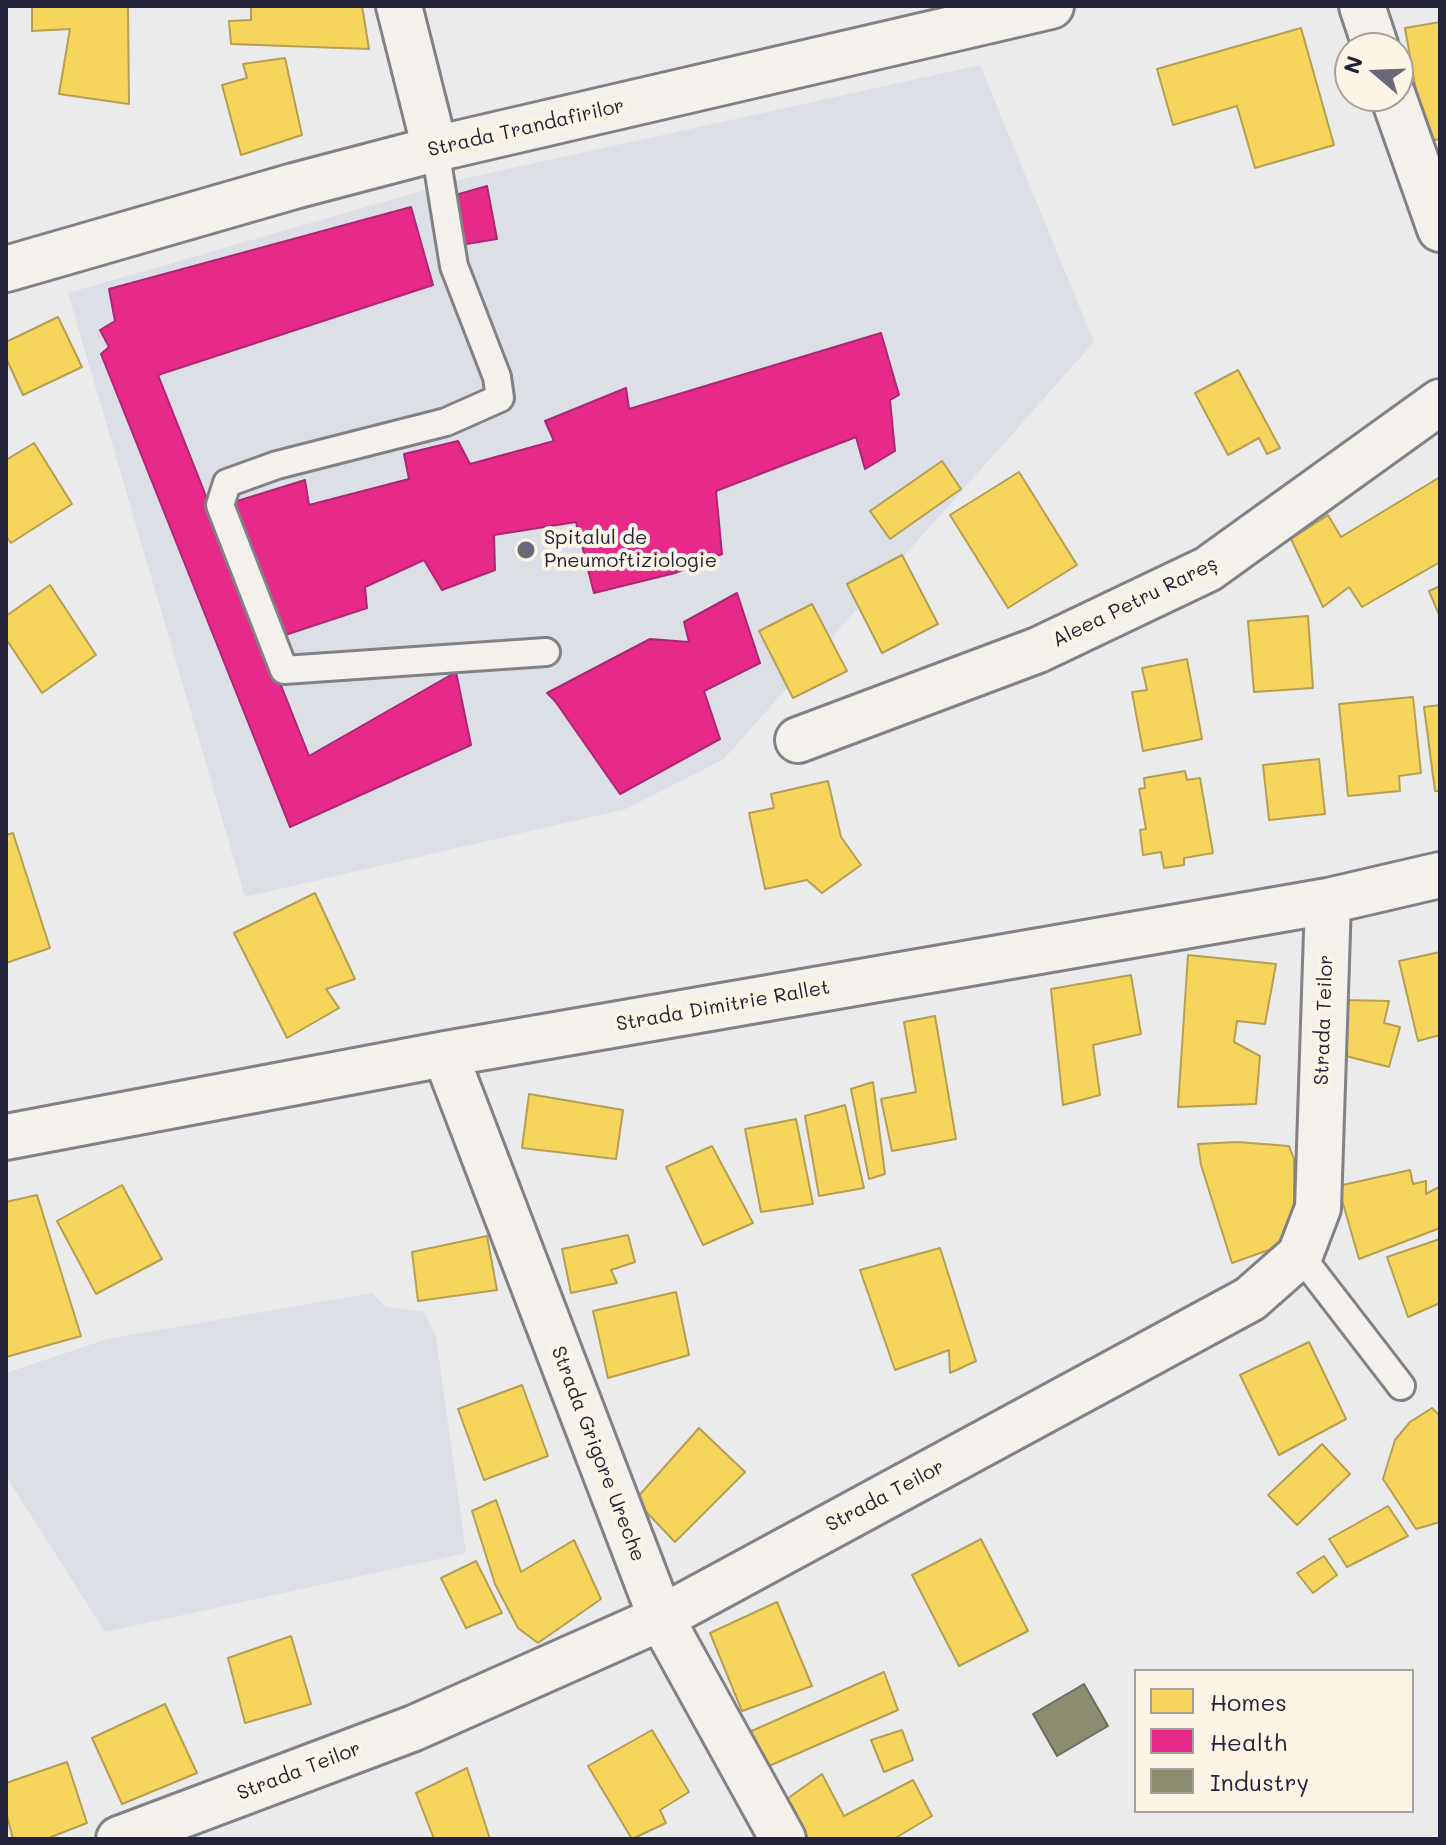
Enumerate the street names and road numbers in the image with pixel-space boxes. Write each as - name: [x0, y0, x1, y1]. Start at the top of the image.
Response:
- street label: Strada Trandafirilor: [425, 94, 627, 162]
- street label: Aleea Petru Rareș: [1049, 552, 1221, 652]
- street label: Strada Teilor: [1310, 954, 1338, 1086]
- street label: Strada Dimitrie Rallet: [614, 975, 832, 1037]
- street label: Strada Grigore Ureche: [546, 1343, 650, 1565]
- street label: Strada Teilor: [822, 1455, 948, 1537]
- street label: Strada Teilor: [234, 1736, 364, 1806]

